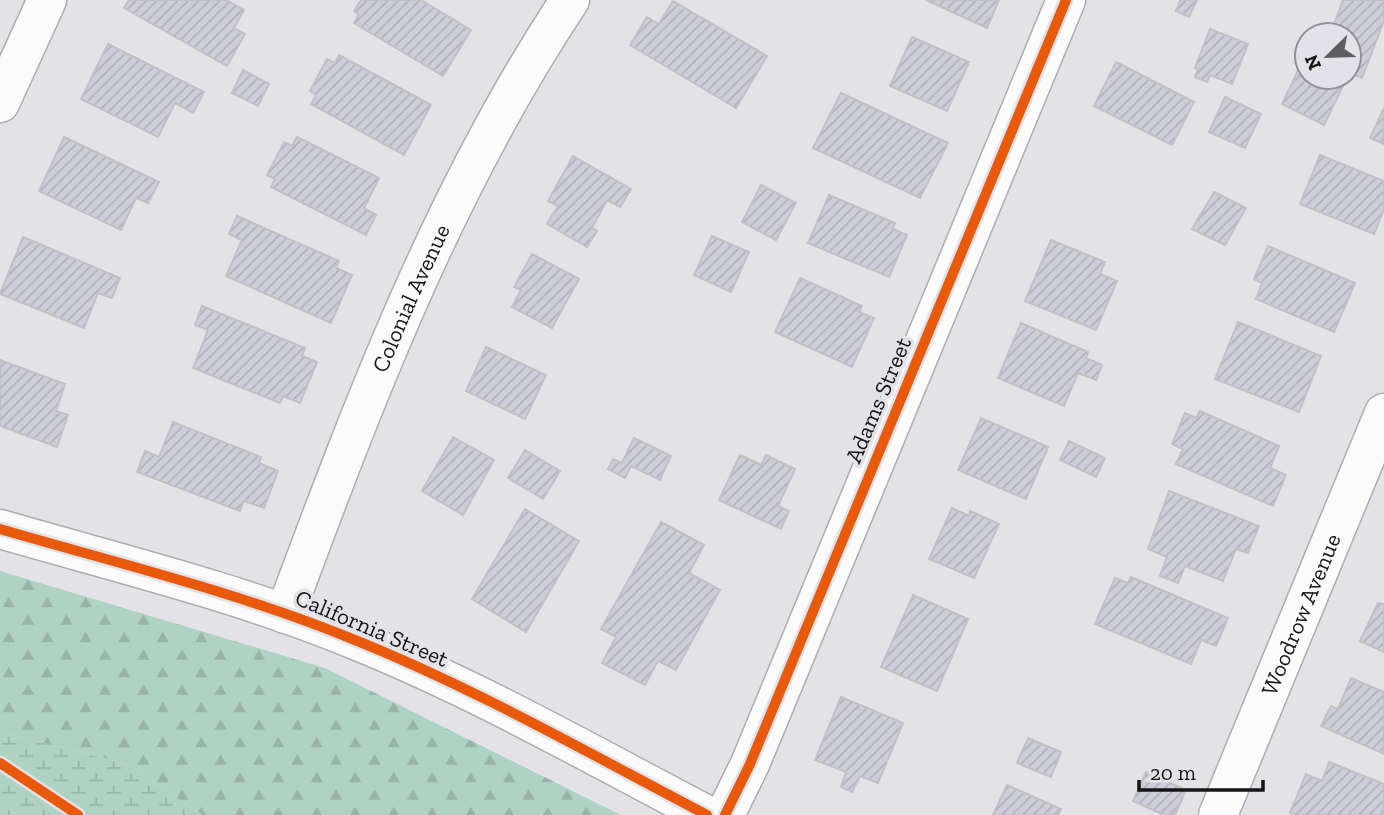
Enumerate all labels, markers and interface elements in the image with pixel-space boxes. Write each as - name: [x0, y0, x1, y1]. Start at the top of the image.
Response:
- north arrow: [1293, 21, 1363, 91]
- text: N: [1299, 51, 1326, 74]
- street label: Colonial Avenue: [366, 220, 456, 376]
- street label: Adams Street: [839, 332, 917, 467]
- street label: Woodrow Avenue: [1255, 529, 1347, 699]
- street label: California Street: [291, 583, 453, 673]
- scale bar: [1139, 748, 1263, 792]
- text: 20 m: [1150, 760, 1196, 785]

